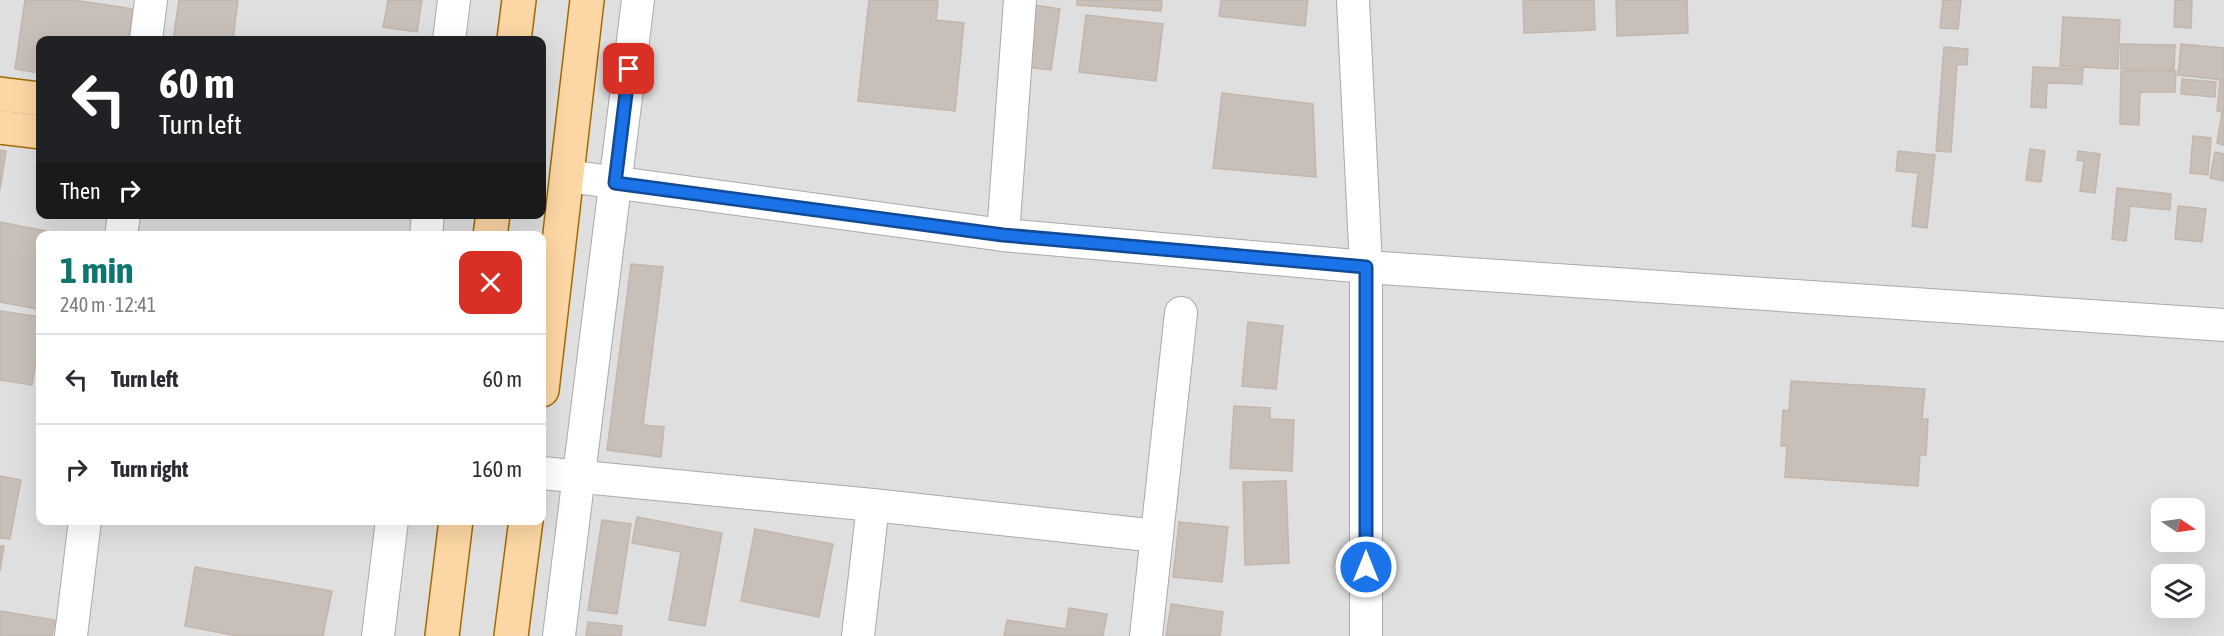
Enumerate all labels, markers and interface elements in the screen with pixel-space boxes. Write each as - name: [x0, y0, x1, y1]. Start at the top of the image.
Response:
- pin: [603, 43, 654, 94]
- icon: arrive: [612, 52, 645, 85]
- text: 60 m: [159, 59, 234, 107]
- icon: left: [60, 60, 138, 138]
- text: Turn left: [159, 109, 242, 140]
- icon: right: [113, 174, 146, 207]
- text: Then: [60, 178, 101, 204]
- text: 1 min: [60, 249, 134, 291]
- button: close: [459, 251, 522, 314]
- text: 240 m · 12:41: [60, 293, 156, 316]
- icon: left: [60, 363, 93, 396]
- text: Turn left: [111, 366, 178, 392]
- text: 60 m: [482, 366, 522, 392]
- icon: right: [60, 453, 93, 486]
- text: Turn right: [111, 456, 188, 482]
- text: 160 m: [472, 456, 522, 482]
- north arrow: [2151, 498, 2205, 552]
- map controls: [2151, 498, 2205, 618]
- position arrow: [1334, 535, 1398, 599]
- button: layers: [2151, 564, 2205, 618]

